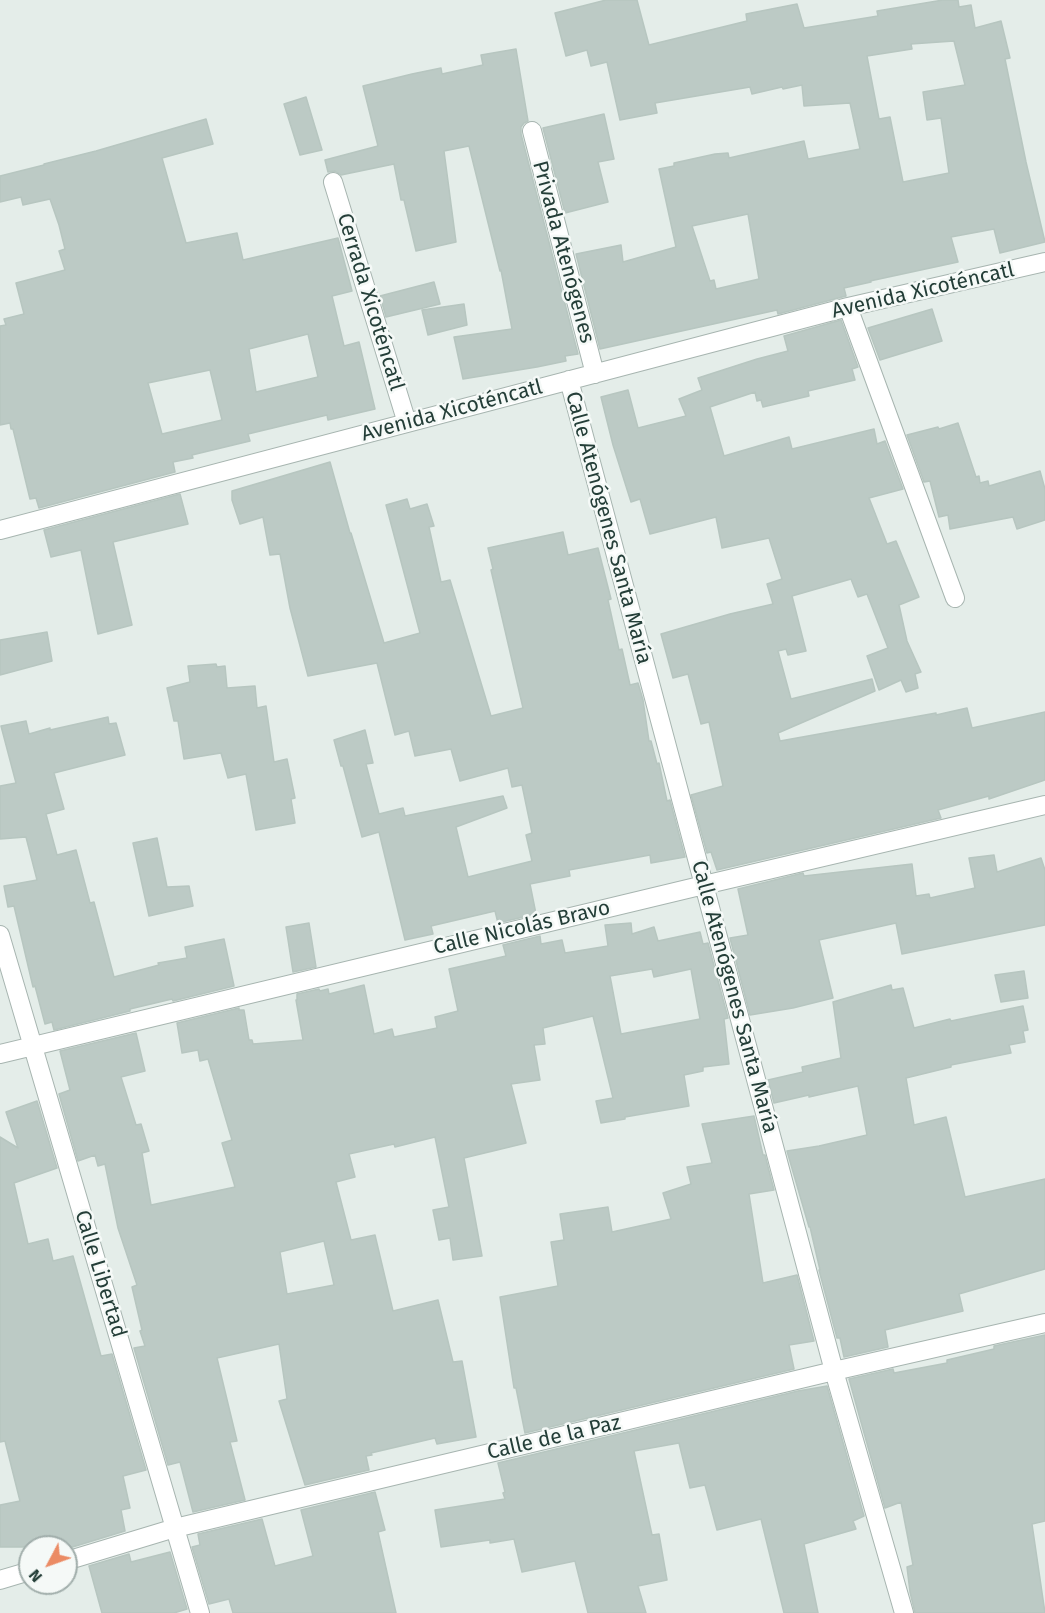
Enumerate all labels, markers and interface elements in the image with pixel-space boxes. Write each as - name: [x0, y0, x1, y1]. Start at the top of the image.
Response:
- street label: Privada Atenógenes: [527, 158, 599, 346]
- street label: Cerrada Xicoténcatl: [331, 210, 409, 394]
- street label: Avenida Xicoténcatl: [829, 258, 1017, 324]
- street label: Avenida Xicoténcatl: [359, 375, 545, 447]
- street label: Calle Atenógenes Santa María: [559, 389, 657, 667]
- street label: Calle Atenógenes Santa María: [685, 858, 783, 1136]
- street label: Calle Nicolás Bravo: [431, 895, 613, 961]
- street label: Calle Libertad: [69, 1207, 131, 1341]
- street label: Calle de la Paz: [485, 1410, 623, 1466]
- north arrow: [18, 1535, 78, 1595]
- text: N: [25, 1566, 46, 1586]

